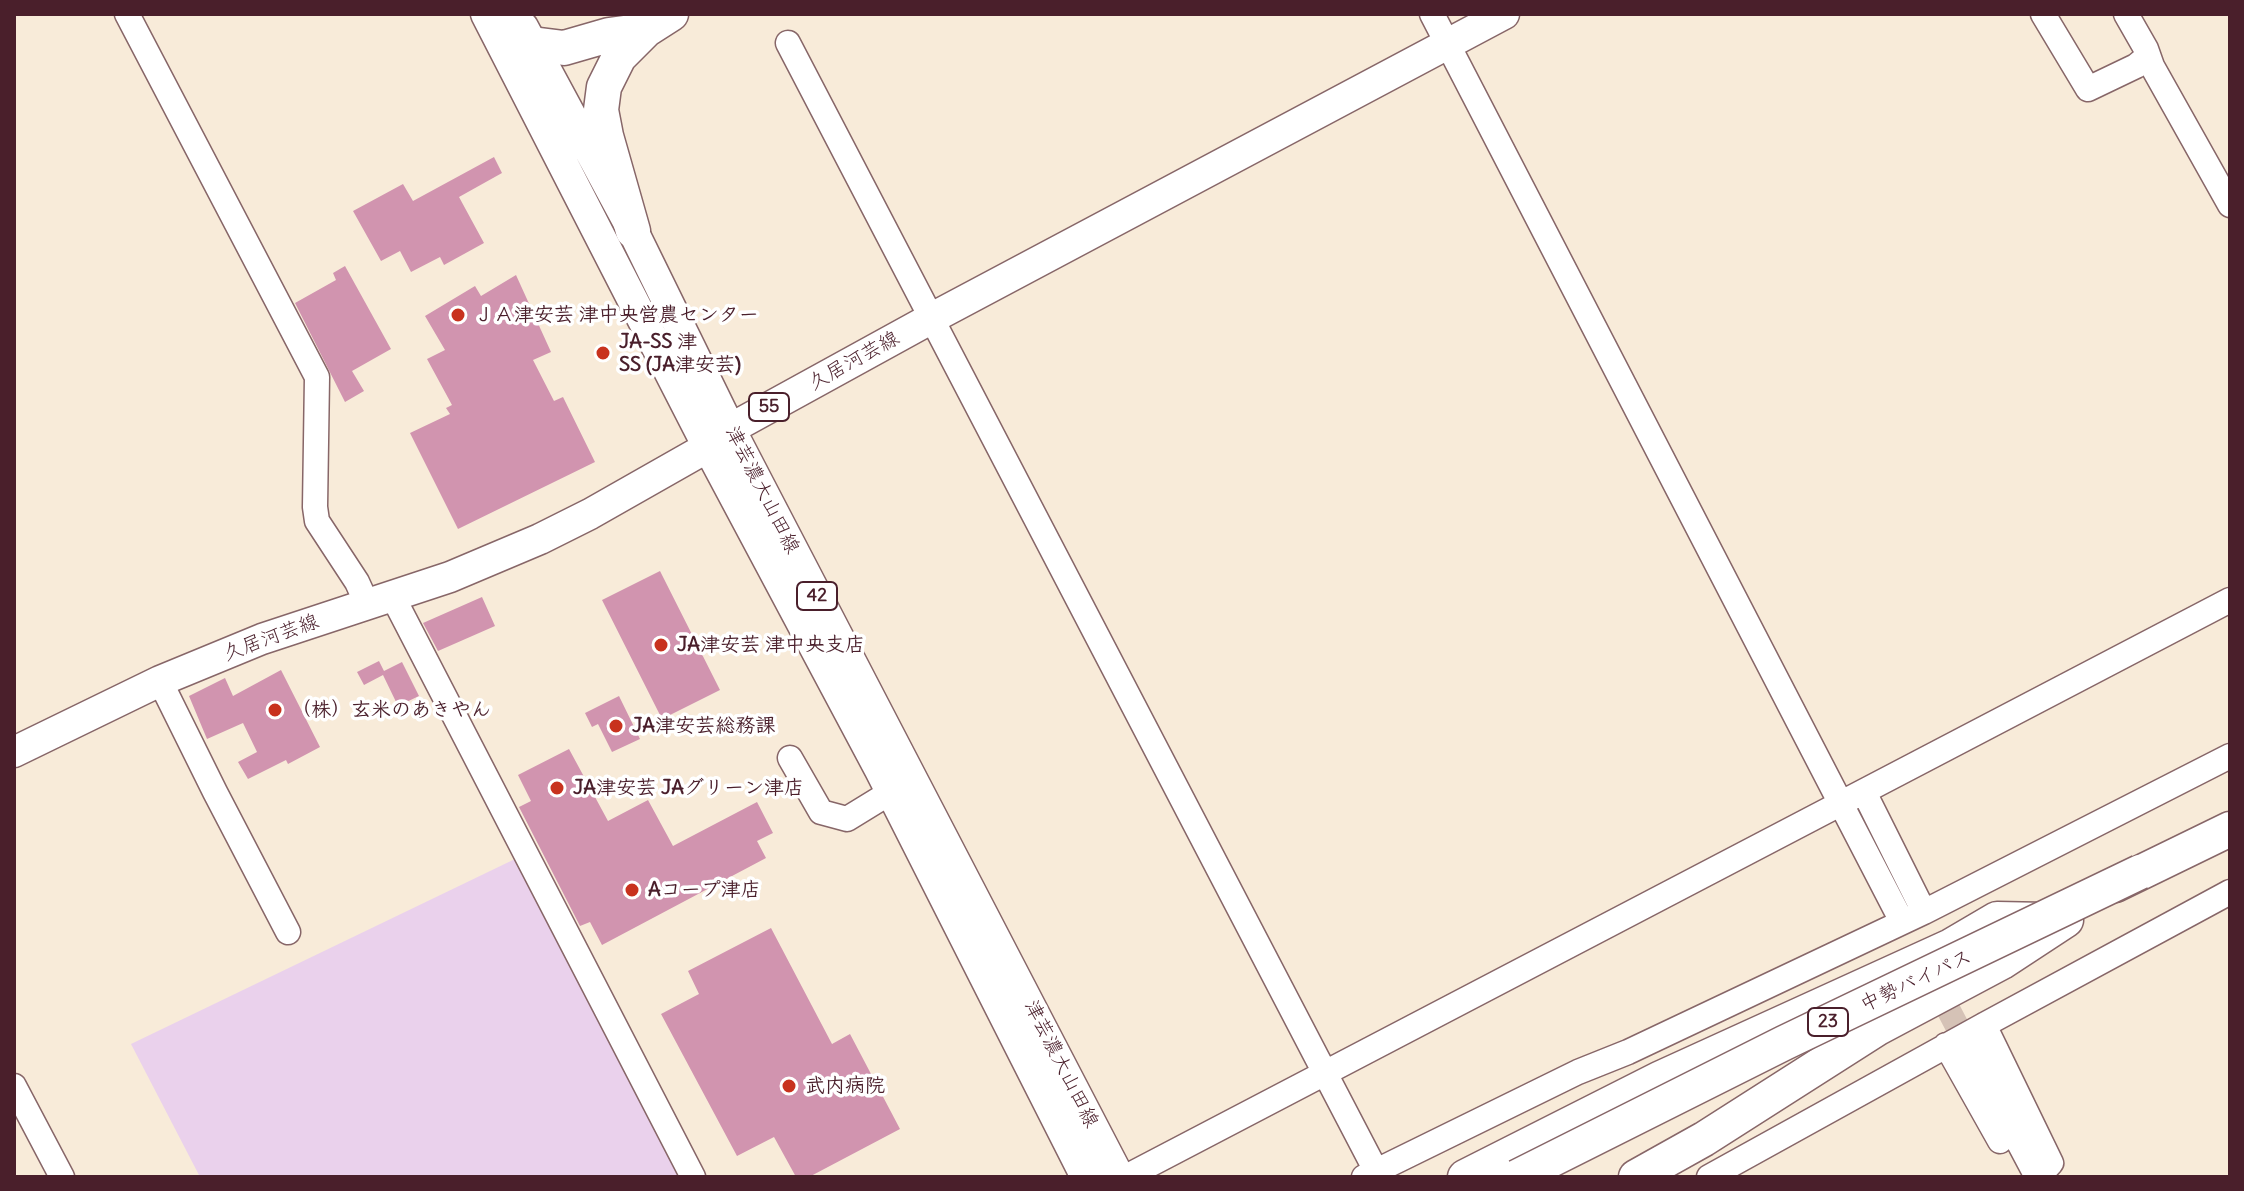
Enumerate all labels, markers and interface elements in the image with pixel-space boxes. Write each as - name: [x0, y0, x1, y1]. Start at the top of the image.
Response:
- place label: ＪＡ津安芸 津中央営農センター: [474, 303, 759, 327]
- marker: ＪＡ津安芸 津中央営農センター: [449, 306, 467, 324]
- street label: 久居河芸線: [804, 326, 904, 396]
- place label: JA-SS 津 SS (JA津安芸): [619, 330, 741, 377]
- marker: JA-SS 津 SS (JA津安芸): [594, 344, 612, 362]
- road number: 55: [749, 393, 789, 421]
- street label: 津芸濃大山田線: [720, 422, 804, 558]
- road number: 42: [797, 582, 837, 610]
- street label: 久居河芸線: [220, 610, 322, 666]
- place label: JA津安芸 津中央支店: [677, 633, 865, 657]
- marker: JA津安芸 津中央支店: [652, 636, 670, 654]
- place label: （株）玄米のあきやん: [291, 698, 491, 722]
- marker: （株）玄米のあきやん: [266, 701, 284, 719]
- place label: JA津安芸総務課: [632, 714, 775, 738]
- marker: JA津安芸総務課: [607, 717, 625, 735]
- place label: JA津安芸 JAグリーン津店: [573, 776, 804, 800]
- marker: JA津安芸 JAグリーン津店: [548, 779, 566, 797]
- place label: Aコープ津店: [648, 878, 761, 902]
- marker: Aコープ津店: [623, 881, 641, 899]
- street label: 中勢バイパス: [1857, 945, 1975, 1017]
- street label: 津芸濃大山田線: [1019, 996, 1103, 1132]
- road number: 23: [1808, 1008, 1848, 1036]
- place label: 武内病院: [805, 1074, 885, 1098]
- marker: 武内病院: [780, 1077, 798, 1095]

